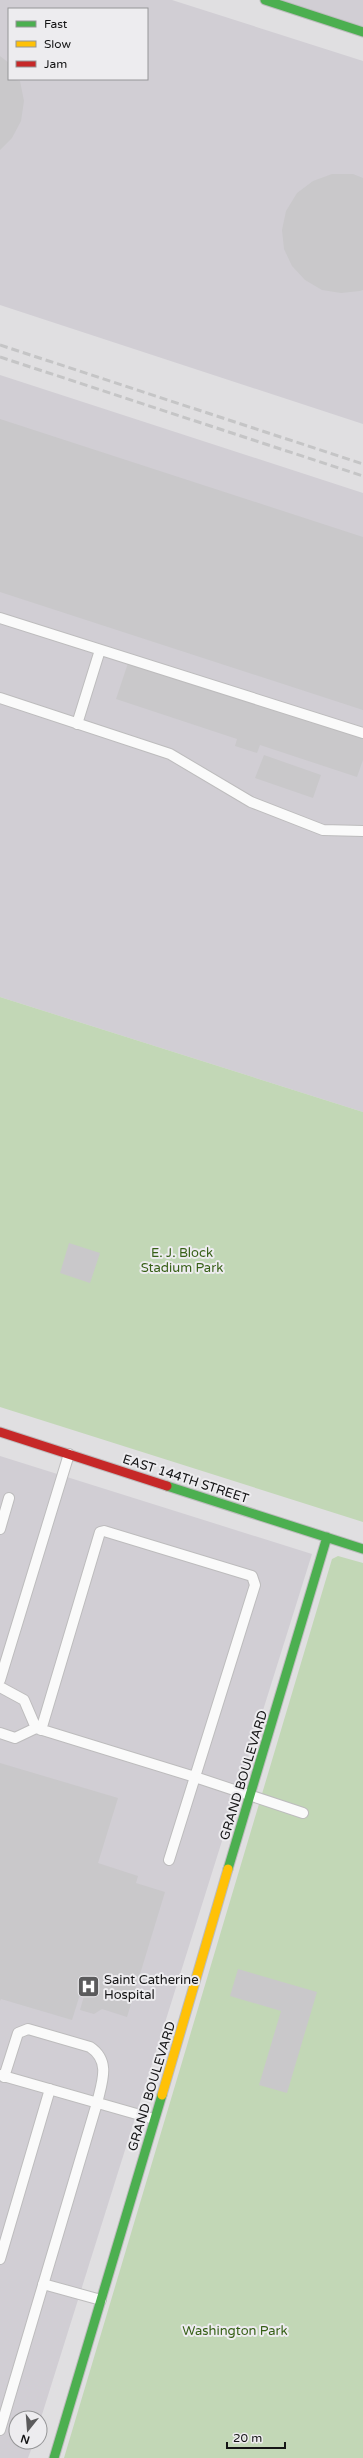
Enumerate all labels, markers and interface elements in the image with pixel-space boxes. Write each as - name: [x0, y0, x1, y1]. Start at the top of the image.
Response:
- legend: [8, 8, 148, 80]
- text: Fast: [44, 17, 68, 31]
- text: Slow: [44, 37, 71, 51]
- text: Jam: [44, 57, 67, 71]
- park label: E. J. Block Stadium Park: [141, 1245, 223, 1276]
- street label: EAST 144TH STREET: [121, 1451, 251, 1507]
- street label: GRAND BOULEVARD: [217, 1708, 271, 1842]
- place label: Saint Catherine Hospital: [104, 1972, 199, 2003]
- hospital icon: Saint Catherine Hospital: [75, 1973, 101, 1999]
- street label: GRAND BOULEVARD: [125, 2019, 179, 2153]
- park label: Washington Park: [182, 2323, 288, 2339]
- north arrow: [8, 2410, 48, 2450]
- scale bar: [227, 2424, 285, 2450]
- text: 20 m: [233, 2431, 262, 2445]
- text: N: [19, 2432, 31, 2447]

